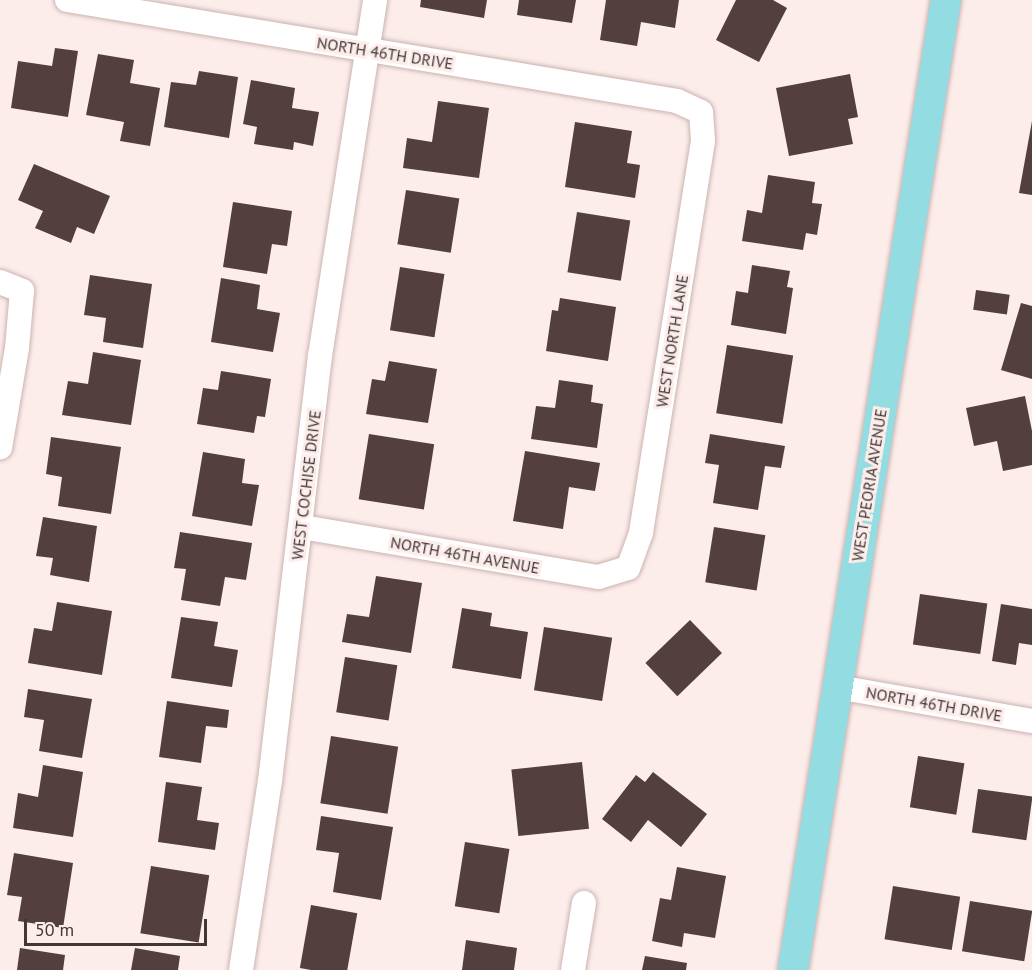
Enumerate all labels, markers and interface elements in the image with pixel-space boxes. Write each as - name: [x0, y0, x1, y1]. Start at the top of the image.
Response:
- street label: NORTH 46TH DRIVE: [315, 33, 455, 73]
- street label: WEST NORTH LANE: [652, 273, 692, 409]
- street label: WEST PEORIA AVENUE: [847, 407, 891, 563]
- street label: WEST COCHISE DRIVE: [287, 409, 325, 561]
- street label: NORTH 46TH AVENUE: [389, 532, 541, 578]
- street label: NORTH 46TH DRIVE: [864, 683, 1004, 725]
- scale bar: [27, 907, 210, 945]
- text: 50 m: [35, 918, 74, 941]

